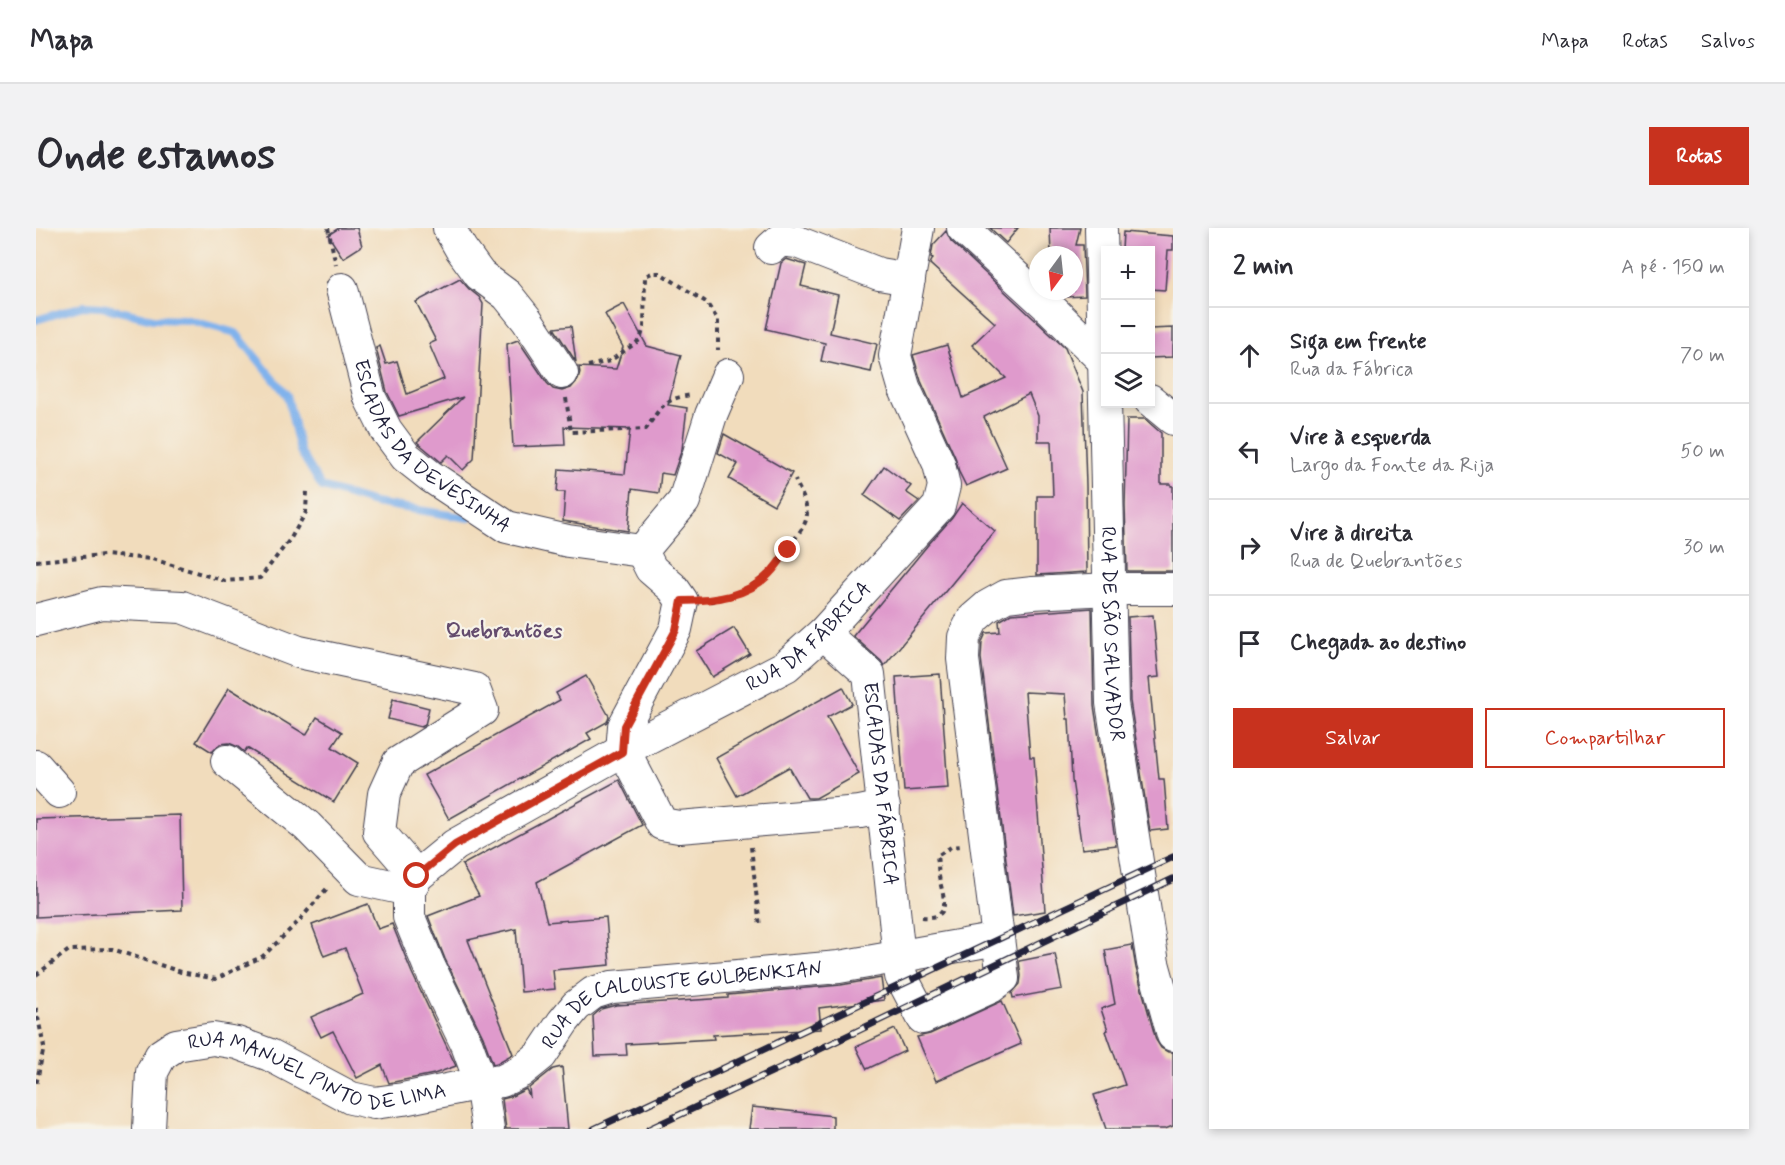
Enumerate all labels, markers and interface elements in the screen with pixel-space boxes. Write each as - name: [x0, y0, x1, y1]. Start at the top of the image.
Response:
- text: Mapa: [30, 23, 94, 60]
- text: Mapa: [1541, 27, 1589, 55]
- text: Rotas: [1622, 27, 1668, 55]
- text: Salvos: [1701, 27, 1755, 55]
- button: Rotas: [1649, 127, 1749, 185]
- text: Onde estamos: [36, 129, 276, 184]
- north arrow: [1029, 246, 1083, 300]
- map controls: [1101, 246, 1155, 408]
- button: +: [1101, 246, 1155, 300]
- text: 2 min: [1233, 250, 1294, 284]
- text: A pé · 150 m: [1621, 254, 1725, 281]
- button: −: [1101, 300, 1155, 354]
- text: Siga em frente: [1290, 328, 1427, 356]
- icon: ahead: [1233, 339, 1266, 372]
- text: 70 m: [1680, 342, 1725, 369]
- button: layers: [1101, 354, 1155, 408]
- street label: ESCADAS DA DEVESINHA: [347, 356, 516, 539]
- text: Rua da Fábrica: [1290, 356, 1414, 383]
- text: Vire à esquerda: [1290, 424, 1431, 452]
- icon: left: [1233, 435, 1266, 468]
- text: 50 m: [1680, 438, 1725, 465]
- text: Largo da Fonte da Rija: [1290, 452, 1494, 479]
- text: Vire à direita: [1290, 520, 1413, 548]
- street label: RUA DE SÃO SALVADOR: [1094, 526, 1131, 743]
- icon: right: [1233, 531, 1266, 564]
- text: 30 m: [1683, 534, 1725, 561]
- route end: [774, 536, 800, 562]
- text: Rua de Quebrantões: [1290, 548, 1462, 575]
- street label: RUA DA FÁBRICA: [741, 575, 877, 698]
- district label: Quebrantões: [446, 617, 563, 645]
- icon: arrive: [1233, 627, 1266, 660]
- text: Chegada ao destino: [1290, 629, 1466, 657]
- street label: ESCADAS DA FÁBRICA: [856, 681, 905, 887]
- button: Salvar: [1233, 708, 1473, 768]
- button: Compartilhar: [1485, 708, 1725, 768]
- route start: [403, 862, 429, 888]
- street label: RUA DE CALOUSTE GULBENKIAN: [535, 955, 823, 1054]
- street label: RUA MANUEL PINTO DE LIMA: [186, 1026, 448, 1117]

